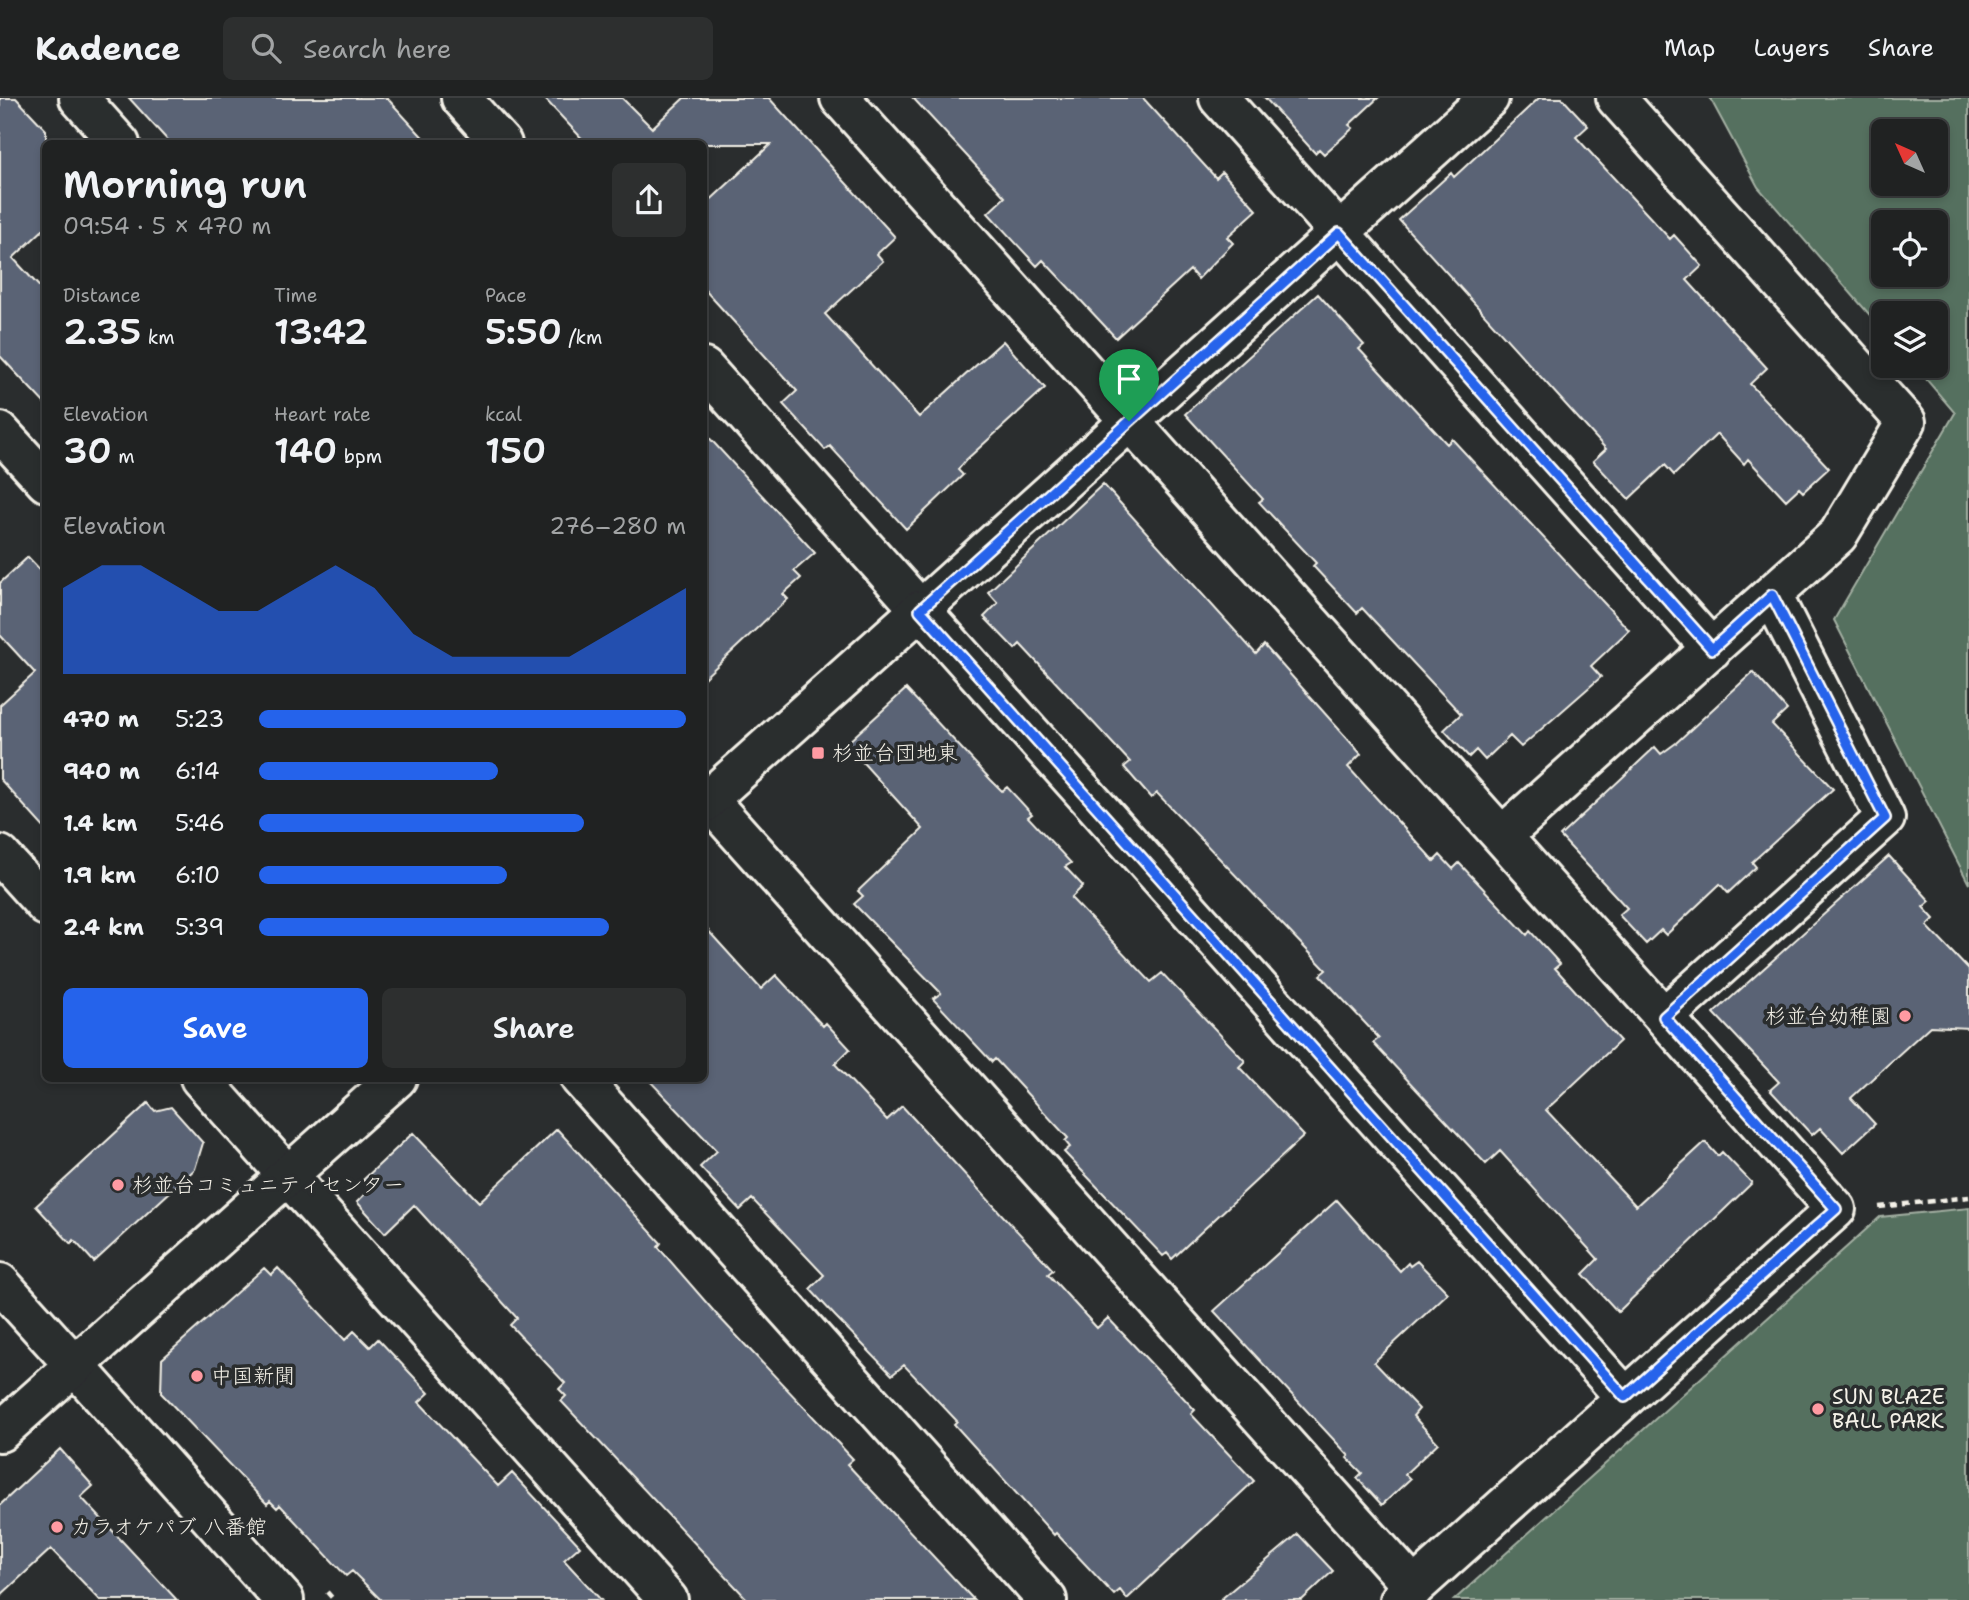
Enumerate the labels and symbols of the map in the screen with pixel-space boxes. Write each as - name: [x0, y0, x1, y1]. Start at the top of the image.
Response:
- north arrow: [1871, 119, 1948, 196]
- pin: [1099, 349, 1159, 421]
- place label: 杉並台団地東: [832, 739, 958, 767]
- marker: 杉並台団地東: [810, 745, 826, 761]
- place label: 杉並台幼稚園: [1765, 1002, 1891, 1030]
- marker: 杉並台幼稚園: [1897, 1008, 1913, 1024]
- place label: 杉並台コミュニティセンター: [132, 1171, 404, 1199]
- marker: 杉並台コミュニティセンター: [110, 1177, 126, 1193]
- place label: 中国新聞: [211, 1362, 295, 1390]
- marker: 中国新聞: [189, 1368, 205, 1384]
- place label: SUN BLAZE BALL PARK: [1832, 1383, 1945, 1435]
- marker: SUN BLAZE BALL PARK: [1810, 1401, 1826, 1417]
- place label: カラオケパブ 八番館: [71, 1513, 267, 1541]
- marker: カラオケパブ 八番館: [49, 1519, 65, 1535]

